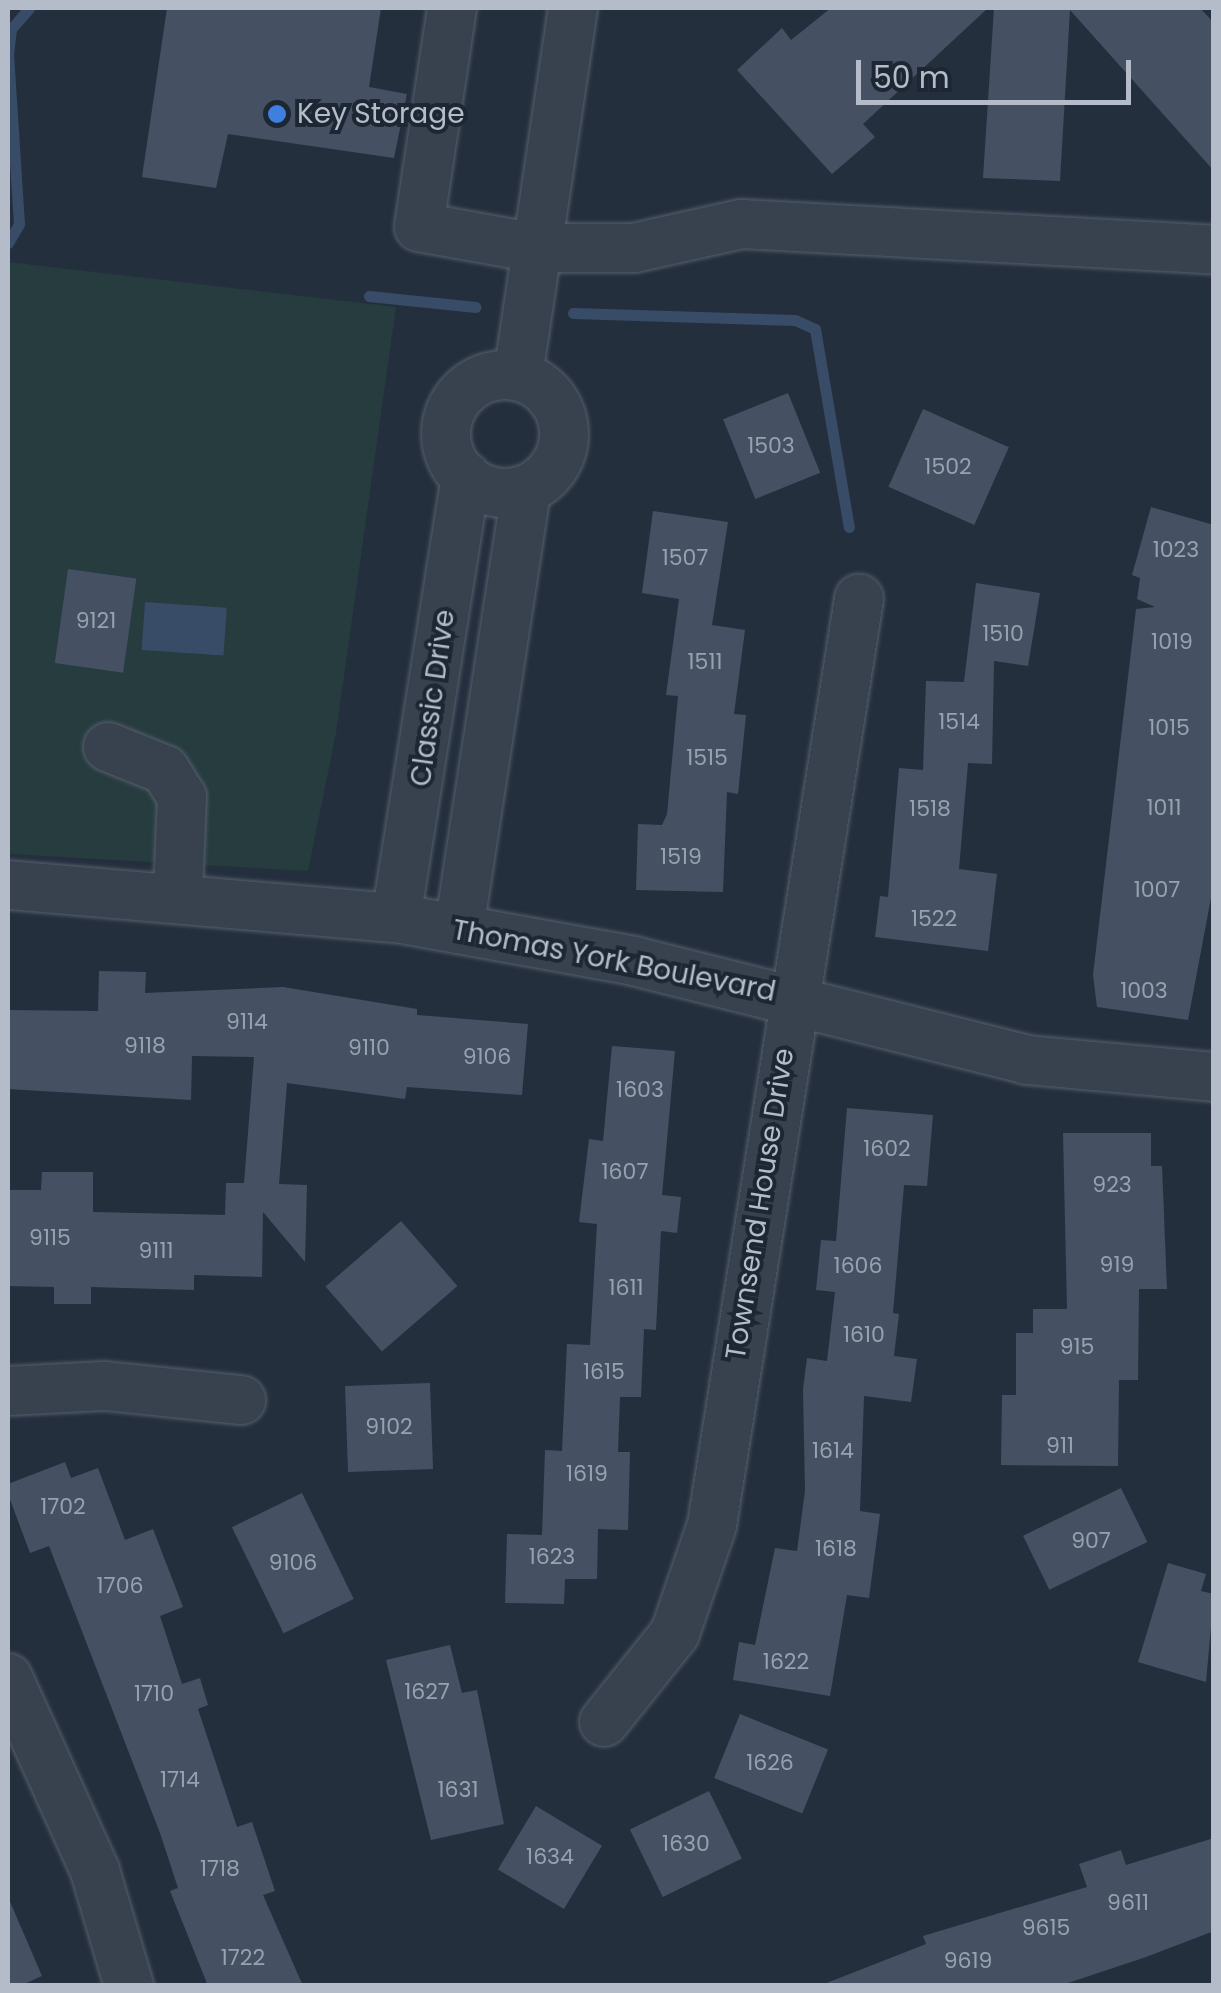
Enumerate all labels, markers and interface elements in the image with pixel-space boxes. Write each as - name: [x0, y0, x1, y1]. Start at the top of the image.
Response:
- scale bar: [861, 40, 1136, 102]
- text: 50 m: [873, 56, 950, 99]
- place label: Key Storage: [297, 97, 465, 131]
- marker: Key Storage: [266, 103, 288, 125]
- house number: 1503: [747, 433, 795, 459]
- house number: 1502: [924, 454, 972, 480]
- house number: 1023: [1153, 537, 1199, 563]
- house number: 1507: [662, 545, 708, 571]
- street label: Classic Drive: [404, 607, 462, 789]
- house number: 9121: [76, 608, 116, 634]
- house number: 1510: [982, 621, 1024, 647]
- house number: 1019: [1151, 629, 1193, 655]
- house number: 1511: [688, 649, 722, 675]
- house number: 1514: [938, 709, 980, 735]
- house number: 1015: [1148, 715, 1190, 741]
- house number: 1515: [686, 745, 728, 771]
- house number: 1011: [1147, 795, 1181, 821]
- house number: 1518: [909, 796, 951, 822]
- house number: 1519: [660, 844, 702, 870]
- house number: 1007: [1134, 877, 1180, 903]
- house number: 1522: [911, 906, 957, 932]
- street label: Thomas York Boulevard: [449, 913, 779, 1009]
- house number: 1003: [1120, 978, 1168, 1004]
- house number: 9114: [226, 1009, 268, 1035]
- house number: 9118: [124, 1033, 166, 1059]
- house number: 9110: [348, 1035, 390, 1061]
- house number: 9106: [463, 1044, 511, 1070]
- street label: Townsend House Drive: [719, 1046, 801, 1362]
- house number: 1603: [616, 1077, 664, 1103]
- house number: 1602: [863, 1136, 911, 1162]
- house number: 1607: [602, 1159, 648, 1185]
- house number: 923: [1092, 1172, 1132, 1198]
- house number: 9115: [29, 1225, 71, 1251]
- house number: 9111: [139, 1238, 173, 1264]
- house number: 919: [1100, 1252, 1134, 1278]
- house number: 1606: [834, 1253, 882, 1279]
- house number: 1611: [608, 1275, 644, 1301]
- house number: 1610: [843, 1322, 885, 1348]
- house number: 915: [1060, 1334, 1094, 1360]
- house number: 1615: [583, 1359, 625, 1385]
- house number: 9102: [365, 1414, 413, 1440]
- house number: 911: [1046, 1433, 1074, 1459]
- house number: 1614: [812, 1438, 854, 1464]
- house number: 1619: [566, 1461, 608, 1487]
- house number: 1702: [40, 1494, 86, 1520]
- house number: 907: [1071, 1528, 1111, 1554]
- house number: 1618: [815, 1536, 857, 1562]
- house number: 1623: [529, 1544, 575, 1570]
- house number: 9106: [269, 1550, 317, 1576]
- house number: 1706: [97, 1573, 143, 1599]
- house number: 1622: [763, 1649, 809, 1675]
- house number: 1627: [404, 1679, 450, 1705]
- house number: 1710: [134, 1681, 174, 1707]
- house number: 1626: [746, 1750, 794, 1776]
- house number: 1714: [160, 1767, 200, 1793]
- house number: 1631: [437, 1777, 479, 1803]
- house number: 1630: [662, 1831, 710, 1857]
- house number: 1634: [526, 1844, 574, 1870]
- house number: 1718: [200, 1856, 240, 1882]
- house number: 9611: [1107, 1890, 1149, 1916]
- house number: 9615: [1022, 1915, 1070, 1941]
- house number: 1722: [221, 1945, 265, 1971]
- house number: 9619: [944, 1948, 992, 1974]

